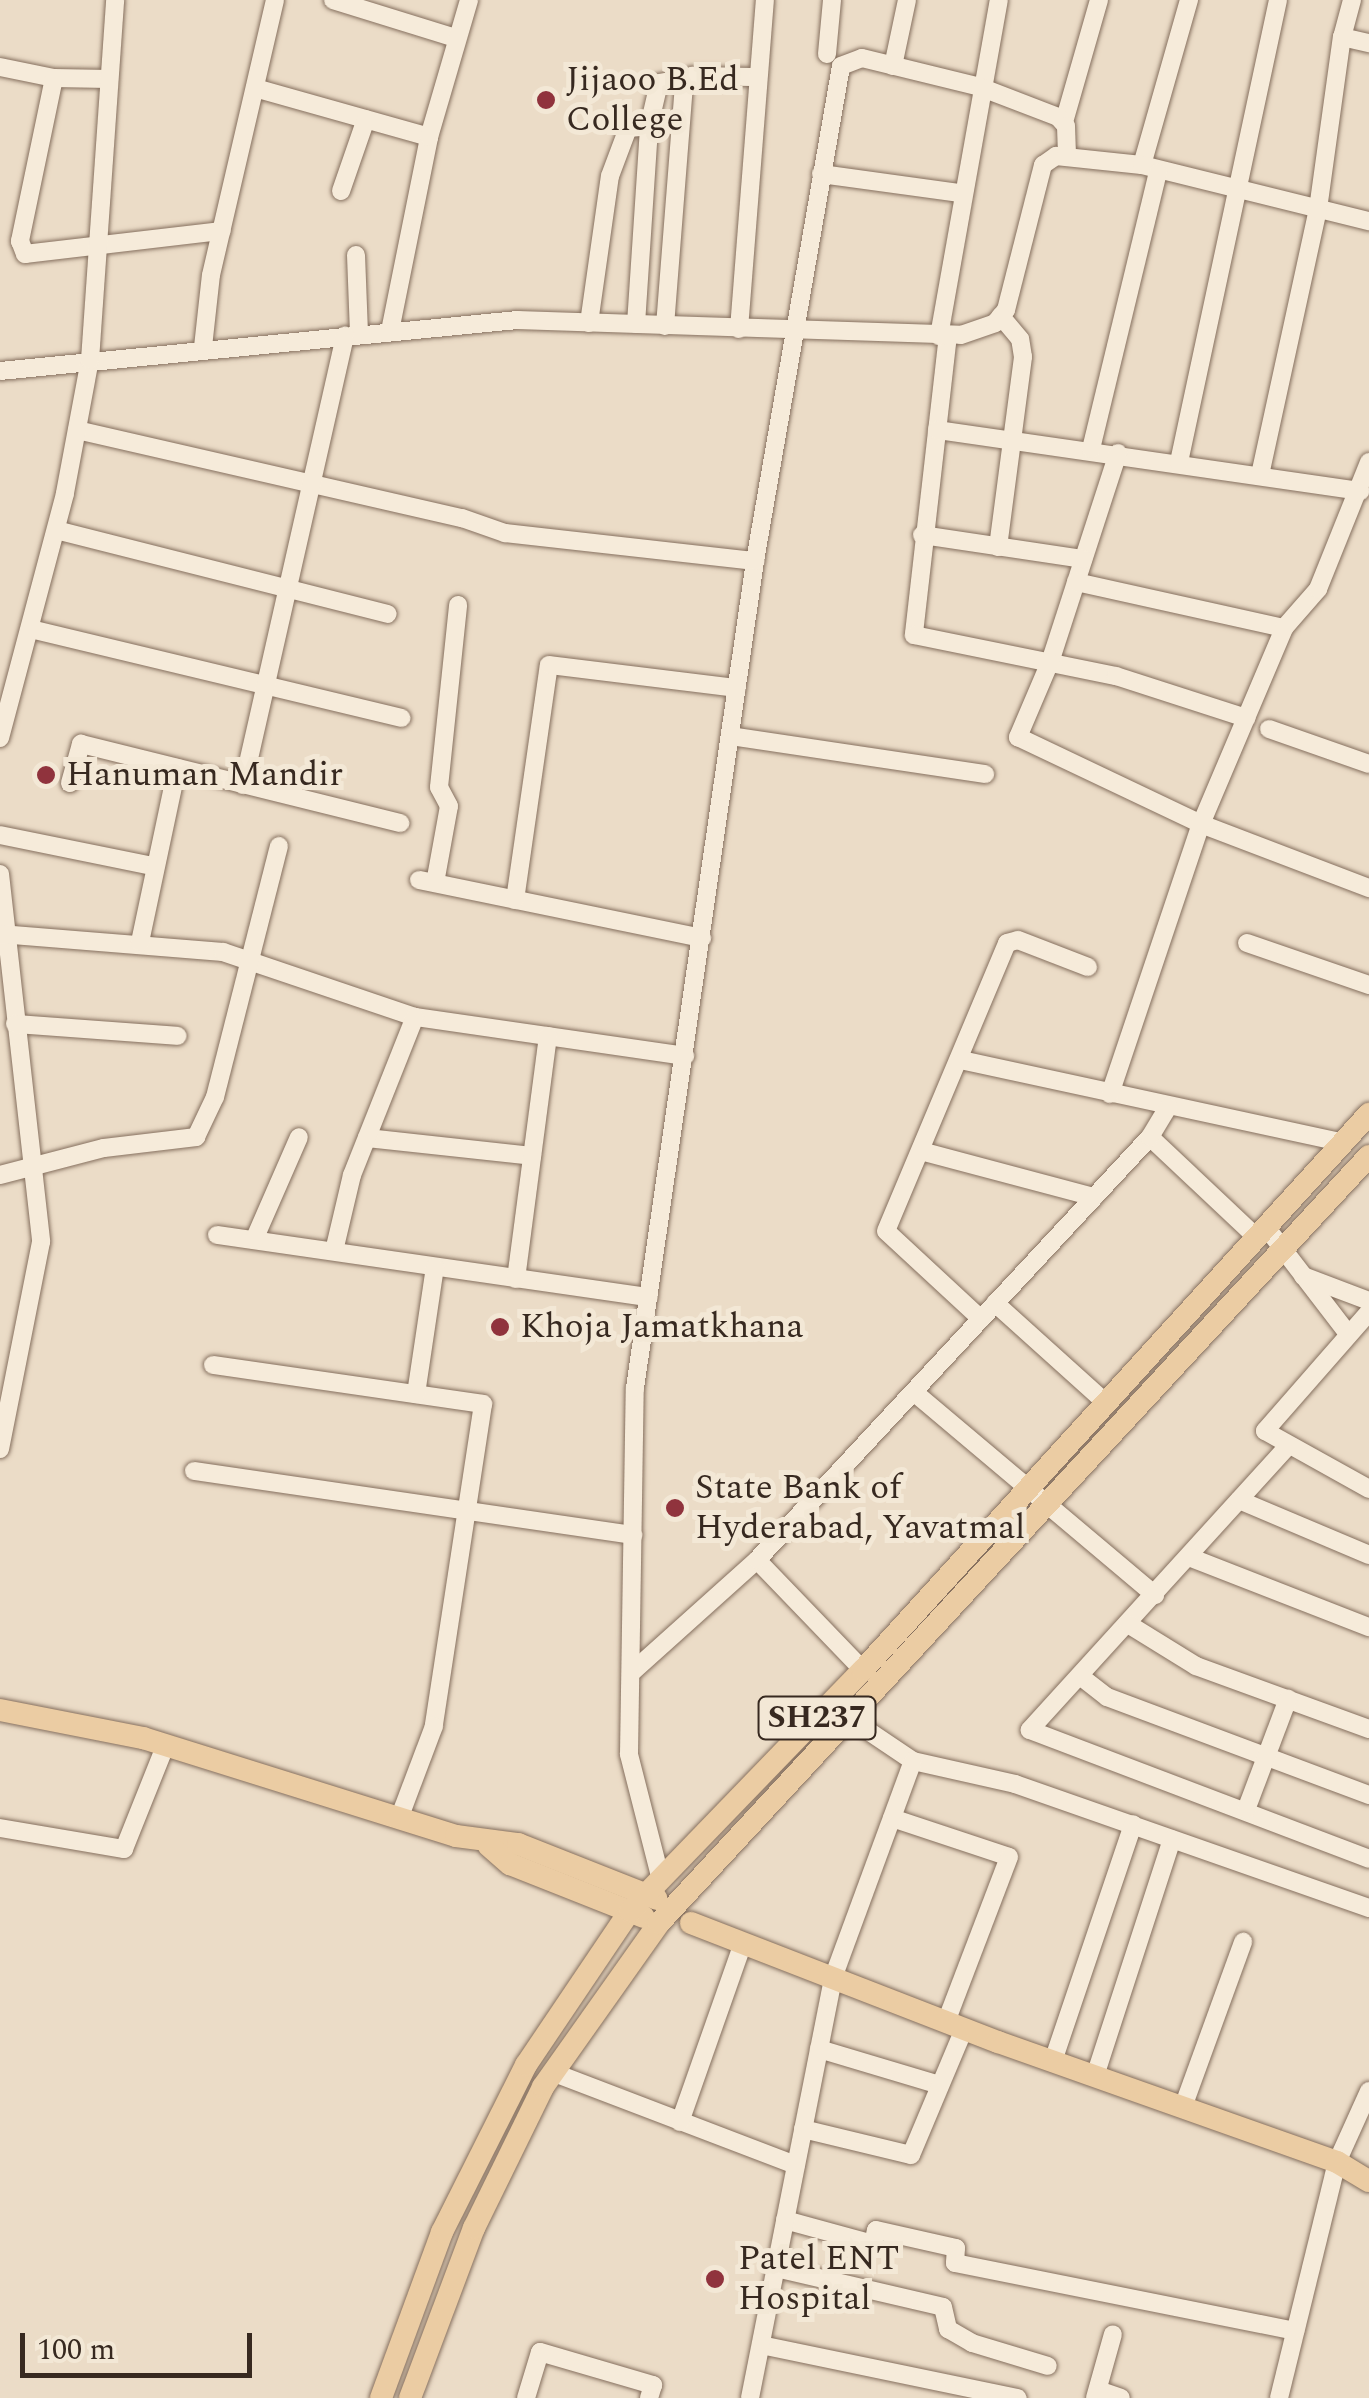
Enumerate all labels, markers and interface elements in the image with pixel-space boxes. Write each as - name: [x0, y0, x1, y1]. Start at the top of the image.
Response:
- place label: Jijaoo B.Ed College: [566, 59, 739, 141]
- marker: Jijaoo B.Ed College: [535, 89, 557, 111]
- place label: Hanuman Mandir: [66, 754, 343, 796]
- marker: Hanuman Mandir: [35, 764, 57, 786]
- place label: Khoja Jamatkhana: [520, 1306, 804, 1348]
- marker: Khoja Jamatkhana: [489, 1316, 511, 1338]
- place label: State Bank of Hyderabad, Yavatmal: [695, 1467, 1025, 1549]
- marker: State Bank of Hyderabad, Yavatmal: [664, 1497, 686, 1519]
- road number: SH237: [757, 1691, 877, 1745]
- place label: Patel ENT Hospital: [738, 2238, 899, 2320]
- marker: Patel ENT Hospital: [702, 2266, 728, 2292]
- scale bar: [25, 2313, 258, 2375]
- text: 100 m: [37, 2327, 115, 2373]

